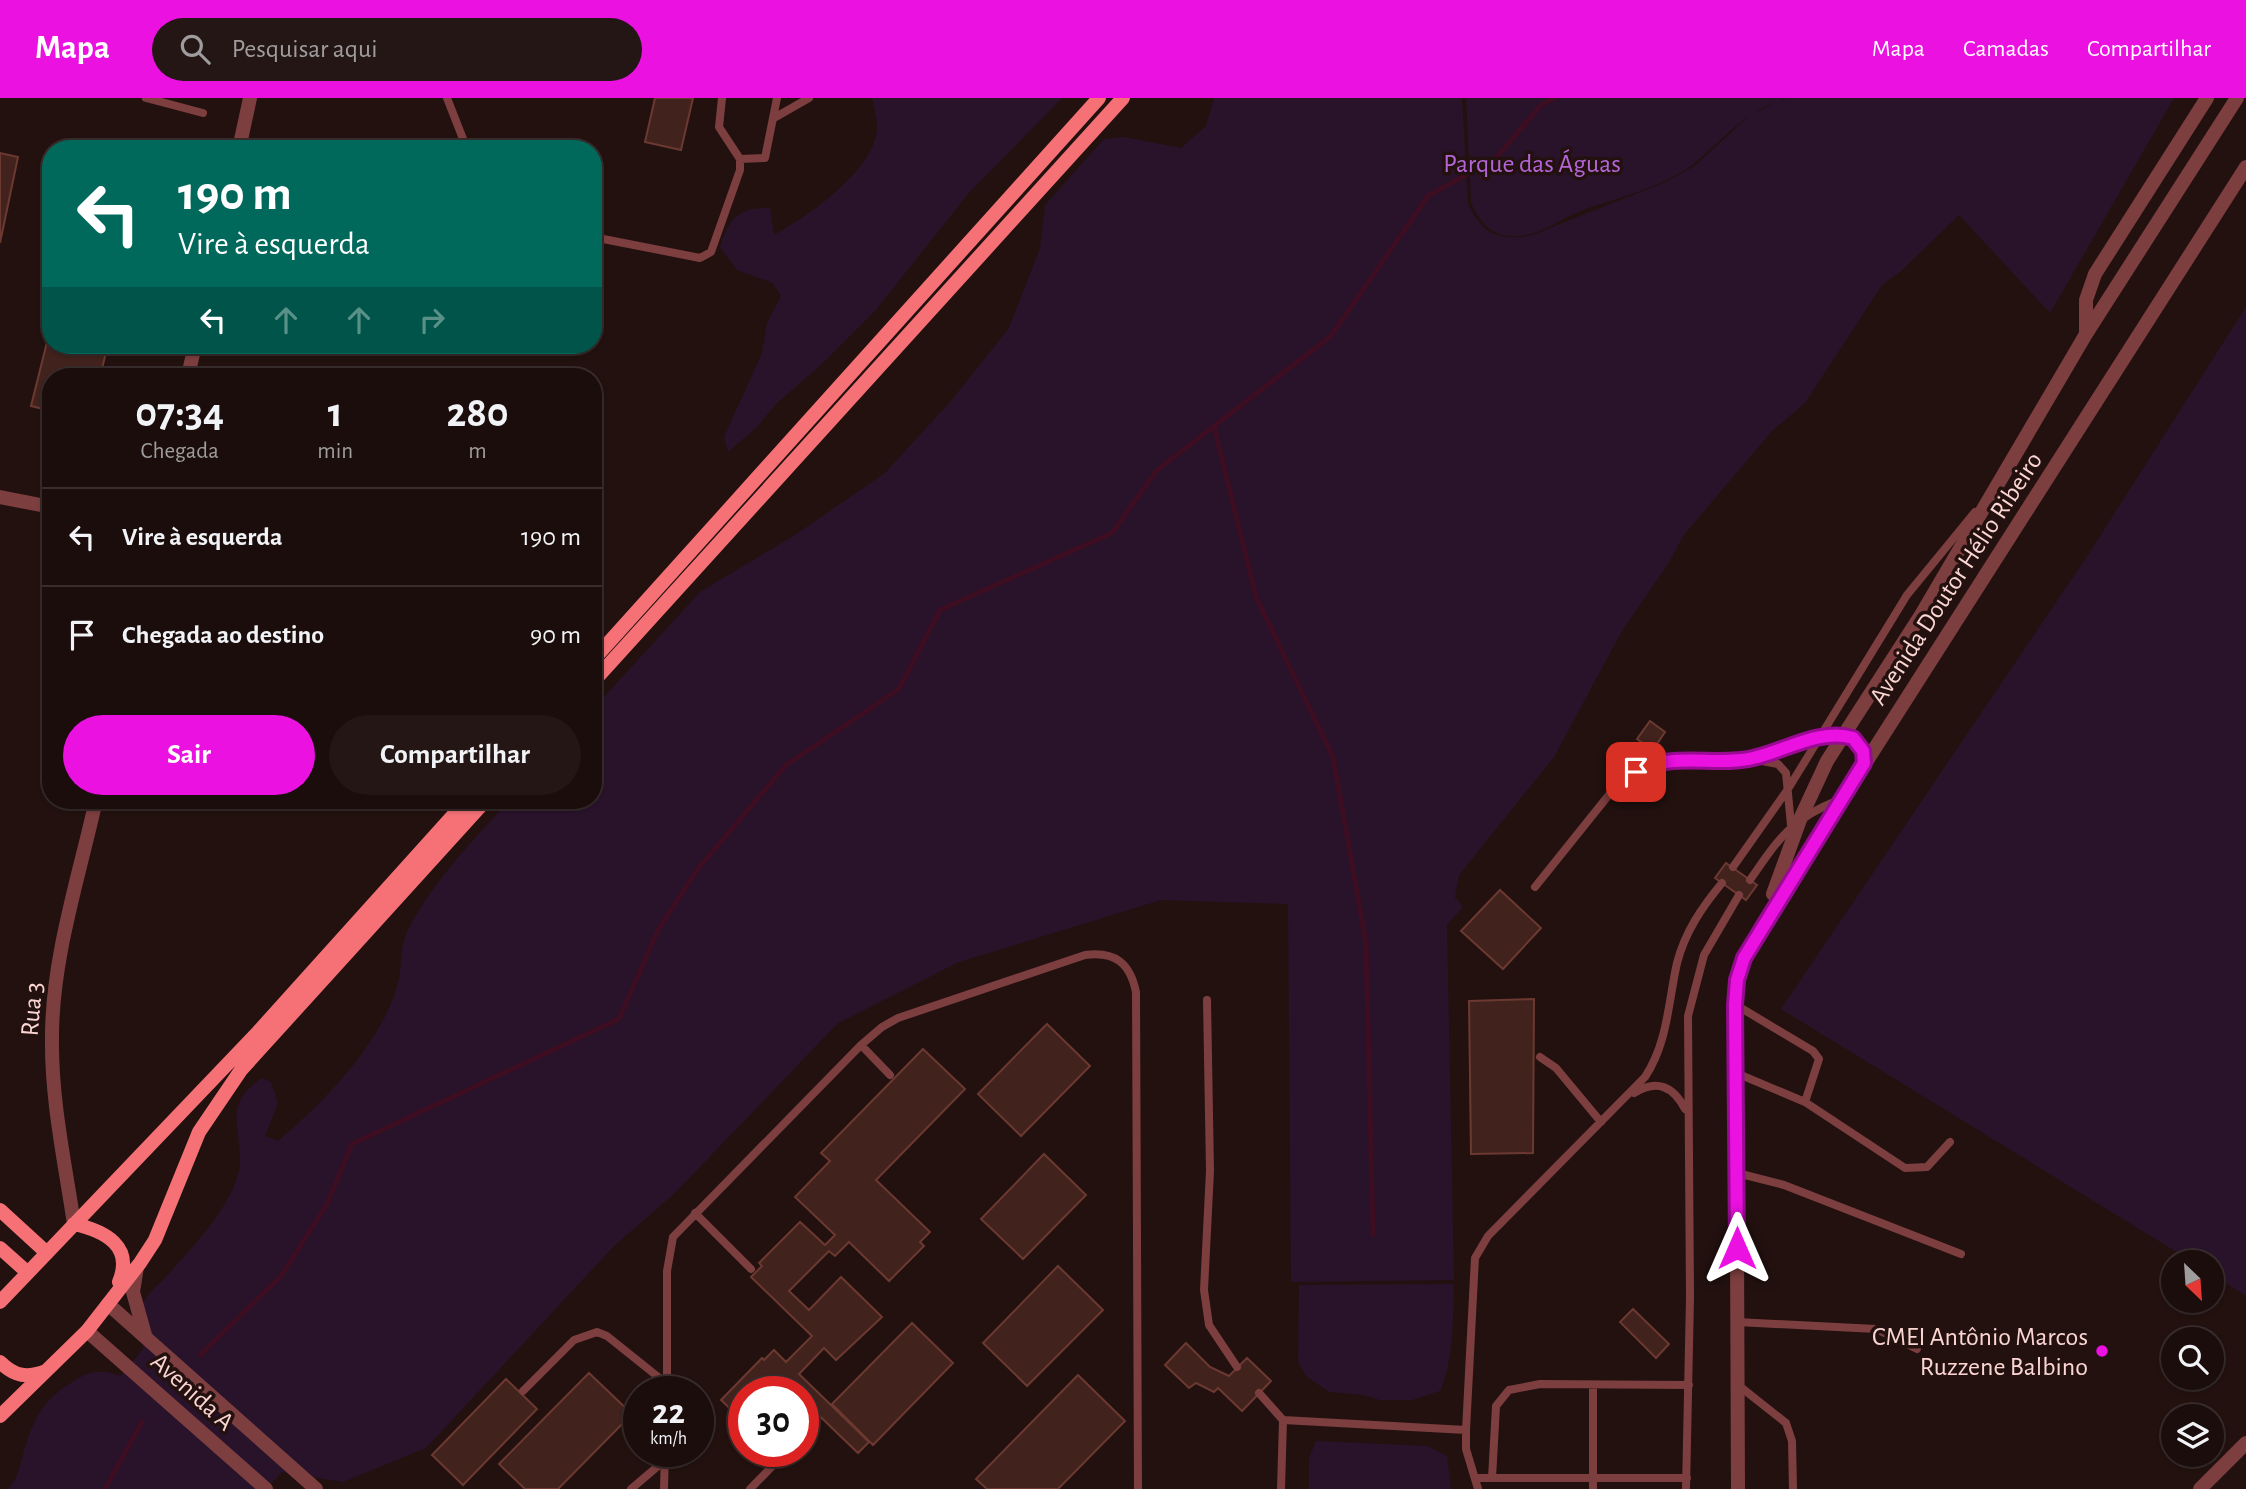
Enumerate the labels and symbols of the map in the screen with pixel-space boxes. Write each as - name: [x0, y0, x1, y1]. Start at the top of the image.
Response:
- park label: Parque das Águas: [1443, 149, 1621, 177]
- street label: Avenida Doutor Hélio Ribeiro: [1865, 448, 2047, 709]
- pin: [1606, 742, 1666, 802]
- street label: Rua 3: [17, 981, 47, 1037]
- position arrow: [1700, 1211, 1774, 1285]
- north arrow: [2161, 1250, 2224, 1312]
- place label: CMEI Antônio Marcos Ruzzene Balbino: [1872, 1324, 2088, 1380]
- marker: CMEI Antônio Marcos Ruzzene Balbino: [2094, 1343, 2110, 1359]
- street label: Avenida A: [146, 1348, 239, 1435]
- speed limit sign: 30: [728, 1376, 819, 1467]

